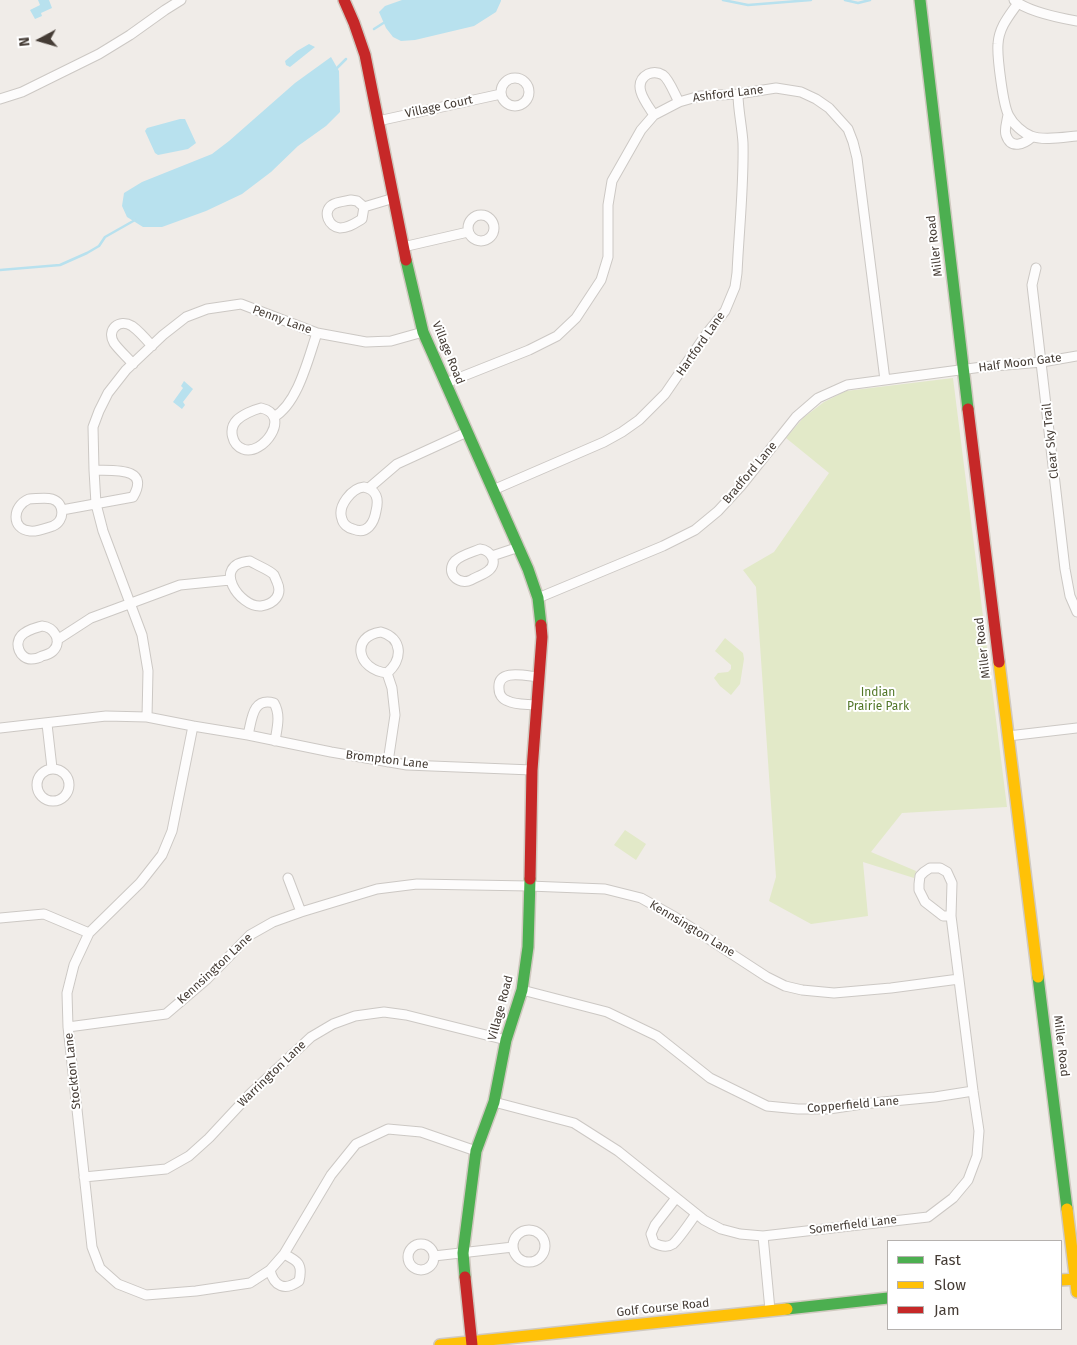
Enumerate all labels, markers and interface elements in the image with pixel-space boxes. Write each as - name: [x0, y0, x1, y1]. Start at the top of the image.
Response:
- north arrow: [15, 15, 65, 65]
- text: N: [16, 36, 34, 47]
- street label: Ashford Lane: [692, 83, 764, 105]
- street label: Village Court: [404, 93, 474, 121]
- street label: Miller Road: [924, 214, 946, 278]
- street label: Penny Lane: [250, 303, 314, 337]
- street label: Hartford Lane: [674, 309, 728, 379]
- street label: Village Road: [429, 319, 467, 387]
- street label: Half Moon Gate: [978, 351, 1062, 375]
- street label: Clear Sky Trail: [1040, 402, 1062, 480]
- street label: Bradford Lane: [720, 439, 780, 507]
- street label: Miller Road: [972, 616, 994, 680]
- park label: Indian Prairie Park: [847, 686, 909, 714]
- street label: Brompton Lane: [345, 748, 429, 772]
- street label: Kennsington Lane: [647, 898, 737, 960]
- street label: Kennsington Lane: [175, 931, 255, 1007]
- street label: Village Road: [485, 974, 517, 1042]
- street label: Miller Road: [1050, 1014, 1072, 1078]
- street label: Stockton Lane: [62, 1032, 84, 1110]
- street label: Warrington Lane: [235, 1038, 309, 1110]
- street label: Copperfield Lane: [806, 1094, 900, 1116]
- street label: Somerfield Lane: [808, 1212, 898, 1238]
- legend: [887, 1240, 1062, 1330]
- text: Fast: [934, 1251, 961, 1269]
- text: Slow: [934, 1276, 966, 1294]
- street label: Golf Course Road: [616, 1296, 710, 1320]
- text: Jam: [934, 1301, 960, 1319]

